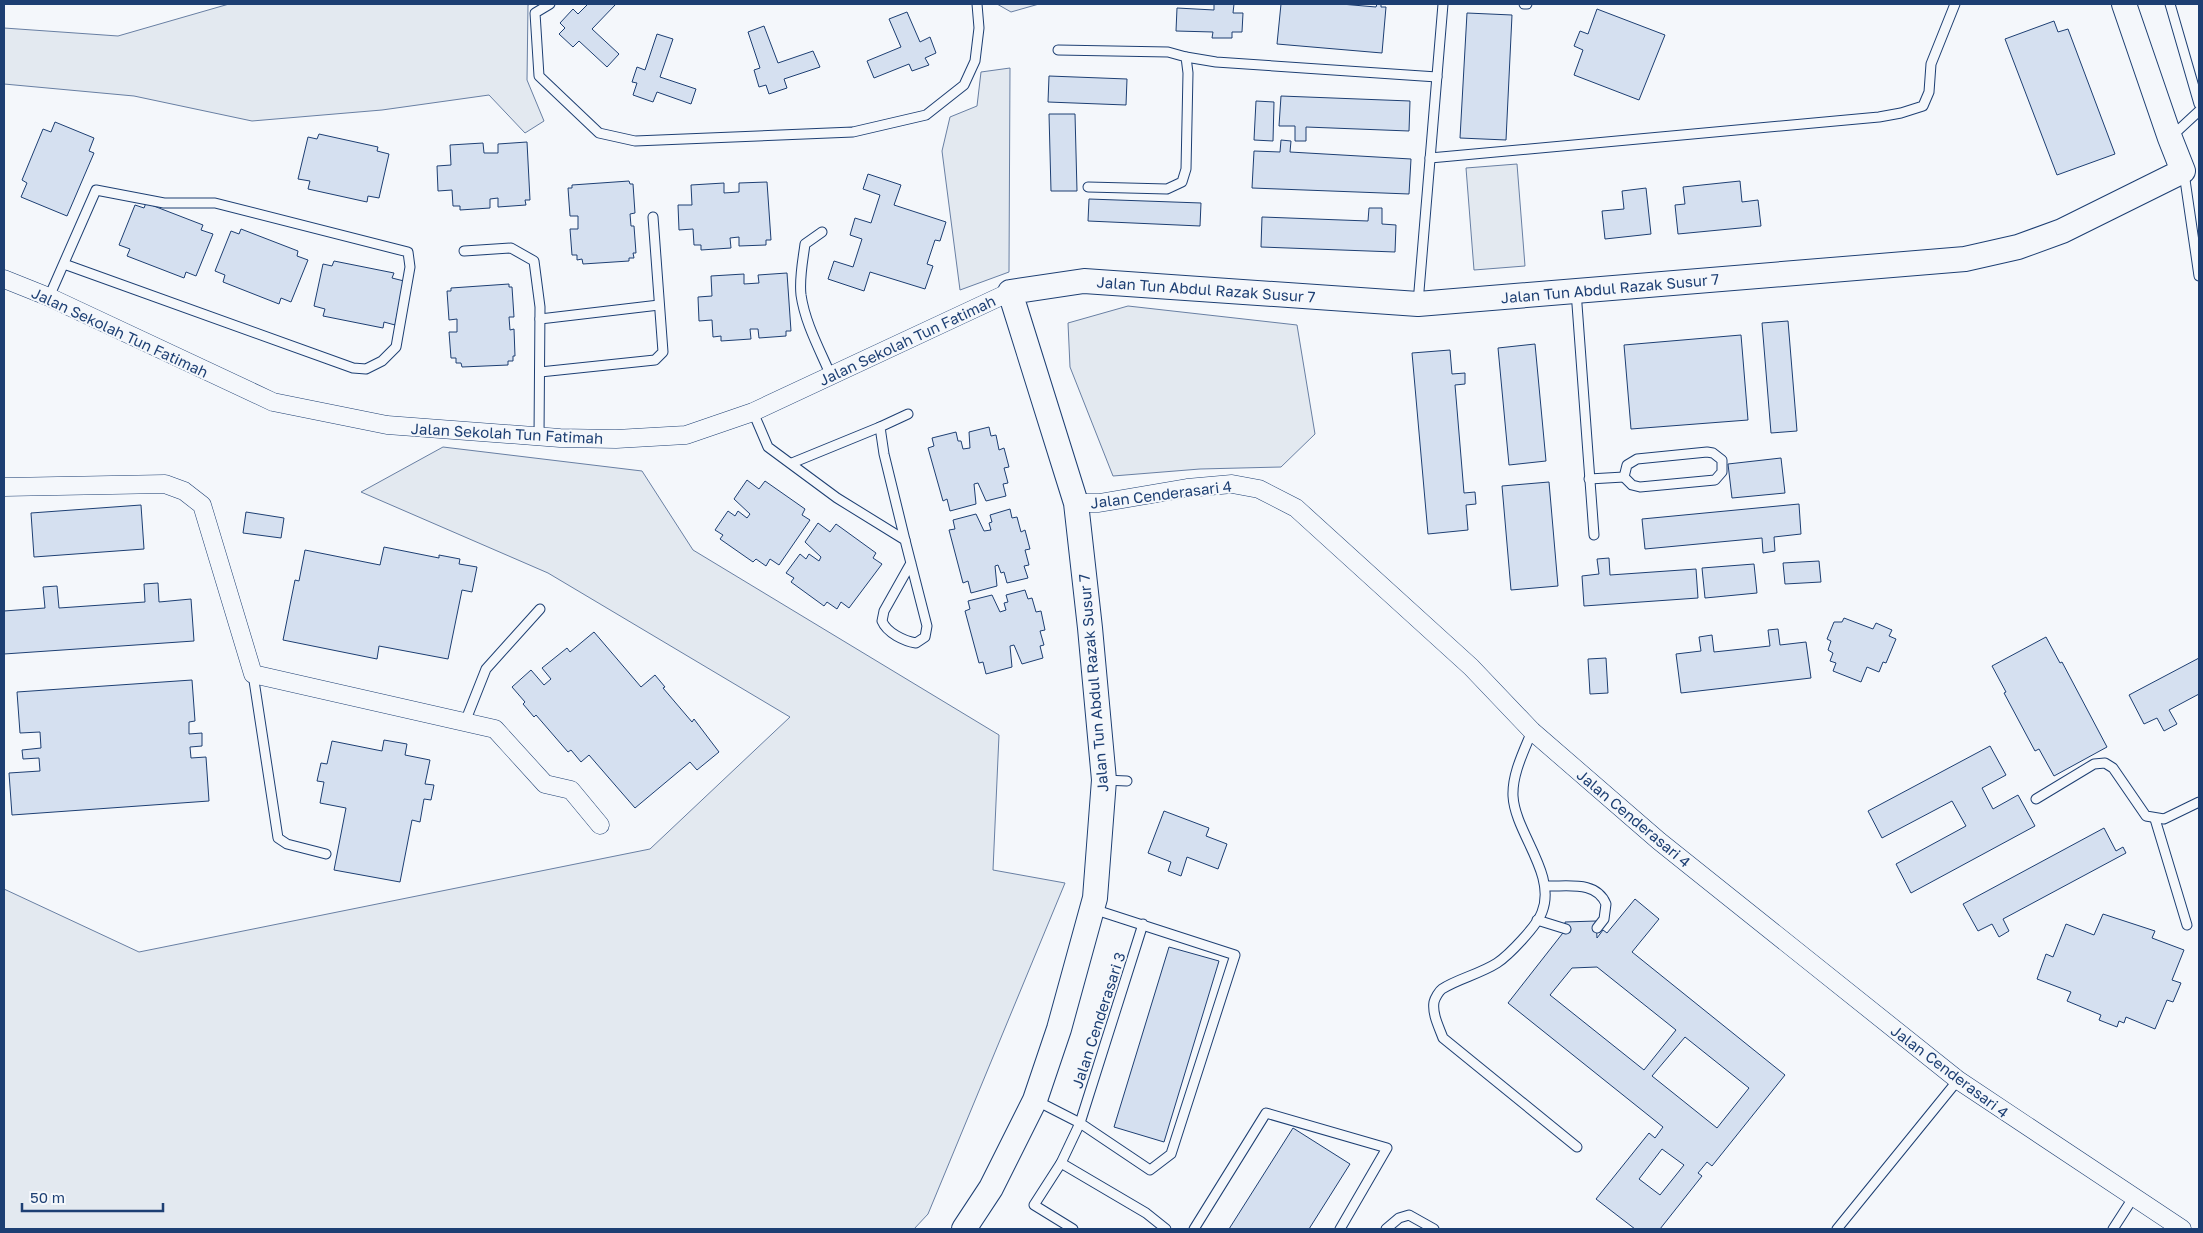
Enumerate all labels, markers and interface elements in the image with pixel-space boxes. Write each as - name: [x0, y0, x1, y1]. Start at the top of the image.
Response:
- street label: Jalan Tun Abdul Razak Susur 7: [1500, 269, 1720, 307]
- street label: Jalan Tun Abdul Razak Susur 7: [1096, 272, 1316, 306]
- street label: Jalan Sekolah Tun Fatimah: [29, 283, 211, 381]
- street label: Jalan Sekolah Tun Fatimah: [816, 291, 998, 389]
- street label: Jalan Sekolah Tun Fatimah: [410, 419, 604, 447]
- street label: Jalan Cenderasari 4: [1089, 476, 1233, 512]
- street label: Jalan Tun Abdul Razak Susur 7: [1074, 573, 1112, 793]
- street label: Jalan Cenderasari 4: [1574, 765, 1694, 871]
- street label: Jalan Cenderasari 3: [1067, 950, 1129, 1090]
- street label: Jalan Cenderasari 4: [1888, 1021, 2012, 1121]
- scale bar: [22, 1180, 164, 1212]
- text: 50 m: [30, 1188, 65, 1206]

